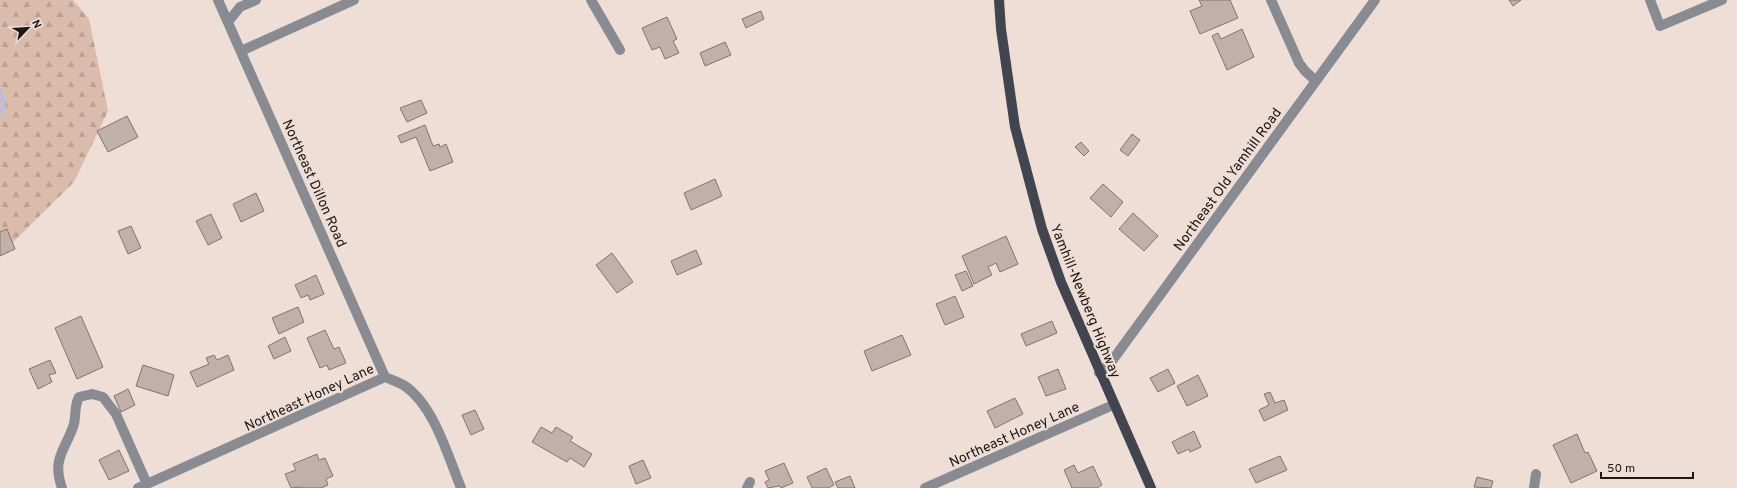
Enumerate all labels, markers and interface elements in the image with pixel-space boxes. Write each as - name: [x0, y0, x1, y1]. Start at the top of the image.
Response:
- north arrow: [8, 8, 48, 48]
- text: N: [28, 18, 44, 31]
- street label: Northeast Old Yamhill Road: [1171, 105, 1286, 255]
- street label: Northeast Dillon Road: [278, 117, 349, 250]
- street label: Yamhill-Newberg Highway: [1046, 222, 1123, 381]
- street label: Northeast Honey Lane: [242, 361, 377, 436]
- street label: Northeast Honey Lane: [947, 399, 1082, 472]
- scale bar: [1601, 454, 1693, 480]
- text: 50 m: [1607, 461, 1635, 477]

